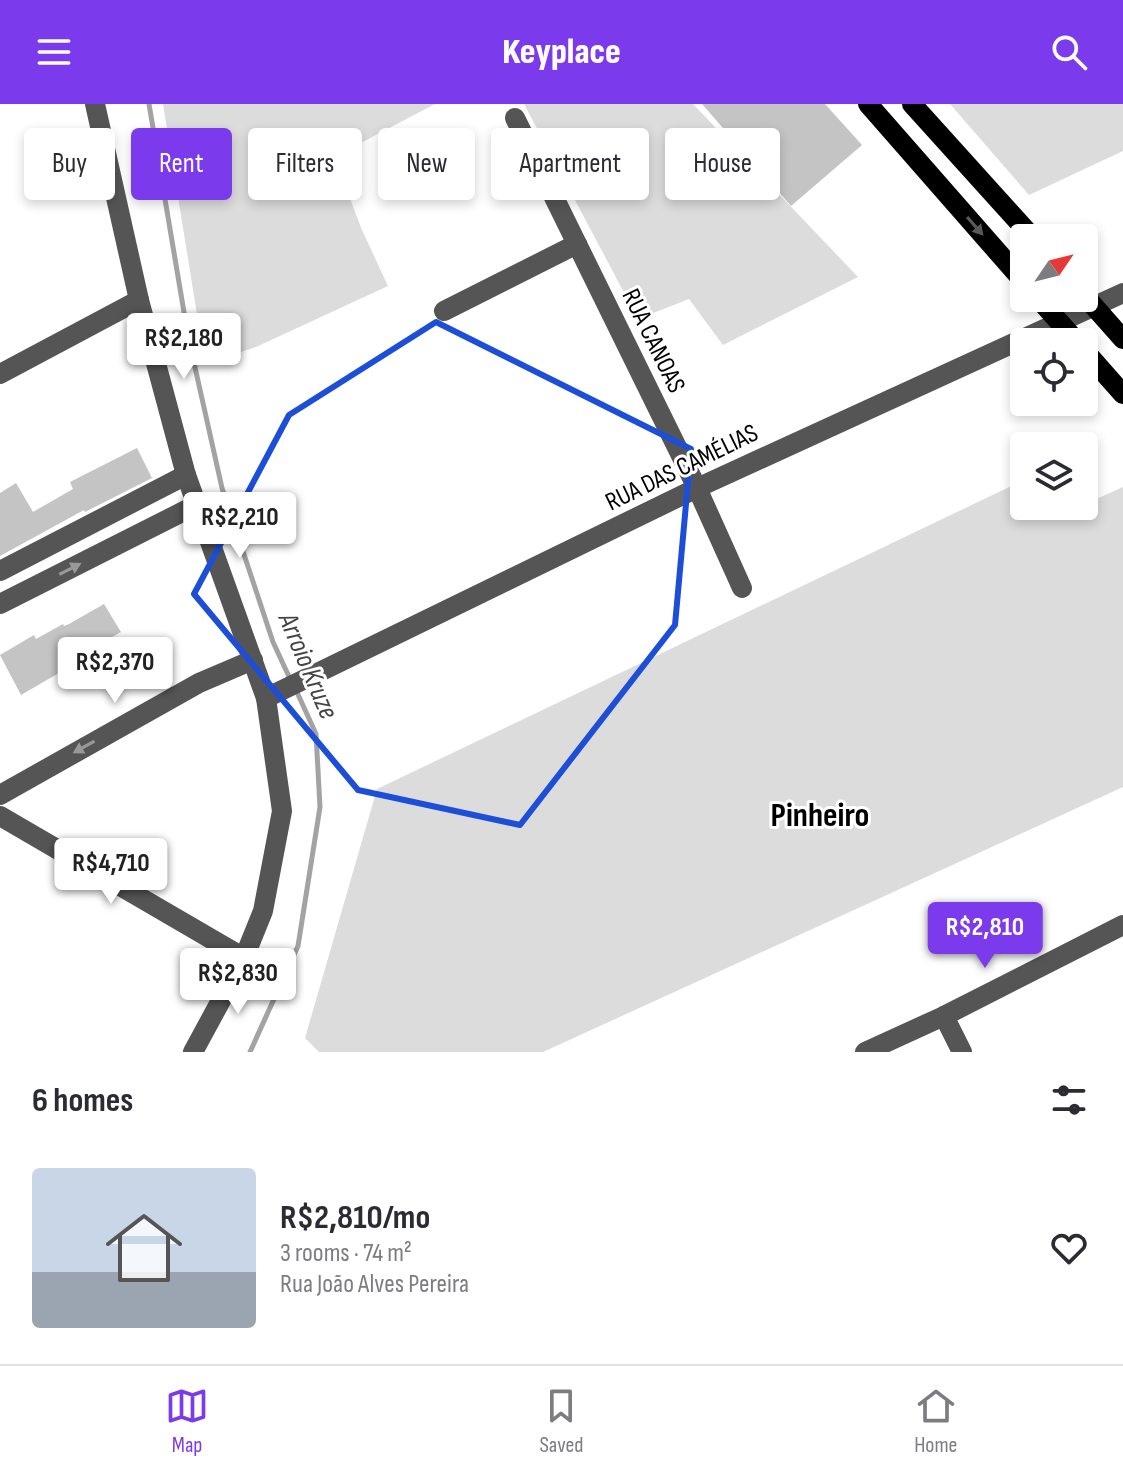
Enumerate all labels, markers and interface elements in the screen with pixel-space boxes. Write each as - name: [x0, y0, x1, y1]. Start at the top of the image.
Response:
- icon: menu: [32, 30, 76, 74]
- icon: search: [1047, 30, 1091, 74]
- text: Keyplace: [502, 31, 621, 74]
- chip: Buy: [24, 128, 115, 200]
- chip: Rent: [131, 128, 232, 200]
- chip: Filters: [248, 128, 362, 200]
- chip: New: [378, 128, 475, 200]
- chip: Apartment: [491, 128, 649, 200]
- chip: House: [665, 128, 780, 200]
- one-way arrow: [966, 215, 983, 235]
- north arrow: [1010, 224, 1098, 312]
- map controls: [1010, 224, 1098, 520]
- street label: RUA CANOAS: [615, 284, 691, 398]
- pin: R$2,180: [110, 313, 258, 381]
- text: R$2,180: [145, 323, 223, 354]
- button: locate: [1010, 328, 1098, 416]
- street label: RUA DAS CAMÉLIAS: [601, 418, 763, 518]
- button: layers: [1010, 432, 1098, 520]
- pin: R$2,210: [166, 492, 314, 560]
- text: R$2,210: [201, 502, 279, 533]
- one-way arrow: [58, 562, 81, 575]
- water label: Arroio Kruze: [271, 607, 345, 724]
- pin: R$2,370: [41, 637, 189, 705]
- text: R$2,370: [76, 647, 154, 678]
- one-way arrow: [73, 740, 96, 754]
- district label: Pinheiro: [771, 795, 869, 836]
- pin: R$4,710: [37, 838, 185, 906]
- text: R$4,710: [72, 848, 150, 879]
- pin: R$2,810: [911, 902, 1059, 970]
- text: R$2,810: [946, 912, 1024, 943]
- pin: R$2,830: [164, 948, 312, 1016]
- text: R$2,830: [198, 958, 278, 989]
- icon: filters: [1047, 1078, 1091, 1122]
- text: 6 homes: [32, 1080, 133, 1121]
- text: R$2,810/mo: [280, 1197, 430, 1238]
- icon: home: [96, 1200, 192, 1296]
- icon: heart: [1047, 1226, 1091, 1270]
- text: 3 rooms · 74 m²: [280, 1238, 412, 1269]
- text: Rua João Alves Pereira: [280, 1269, 469, 1300]
- tab: Map: [165, 1384, 209, 1459]
- tab: Saved: [539, 1384, 584, 1459]
- tab: Home: [914, 1384, 958, 1459]

